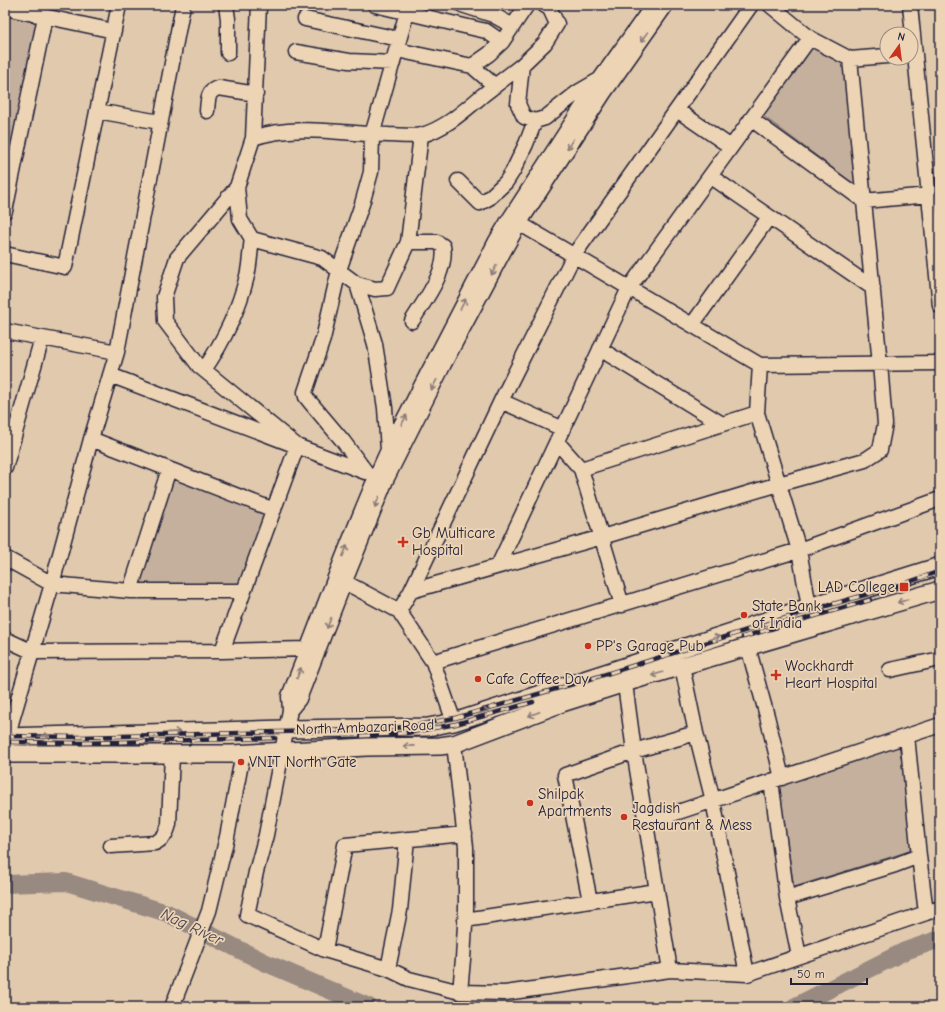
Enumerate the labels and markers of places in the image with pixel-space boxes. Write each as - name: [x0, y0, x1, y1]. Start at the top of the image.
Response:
- place label: Gb Multicare Hospital: [412, 524, 496, 559]
- marker: Gb Multicare Hospital: [397, 536, 409, 548]
- place label: LAD College: [818, 578, 895, 596]
- marker: LAD College: [898, 581, 910, 593]
- place label: State Bank of India: [752, 597, 822, 632]
- marker: State Bank of India: [739, 610, 749, 620]
- place label: PP's Garage Pub: [596, 637, 703, 655]
- marker: PP's Garage Pub: [583, 641, 593, 651]
- place label: Wockhardt Heart Hospital: [785, 657, 878, 692]
- marker: Wockhardt Heart Hospital: [770, 669, 782, 681]
- place label: Cafe Coffee Day: [486, 670, 589, 688]
- marker: Cafe Coffee Day: [473, 674, 483, 684]
- place label: VNIT North Gate: [249, 753, 357, 771]
- marker: VNIT North Gate: [236, 757, 246, 767]
- place label: Shilpak Apartments: [538, 785, 611, 820]
- marker: Shilpak Apartments: [525, 798, 535, 808]
- place label: Jagdish Restaurant & Mess: [632, 799, 752, 834]
- marker: Jagdish Restaurant & Mess: [619, 812, 629, 822]

